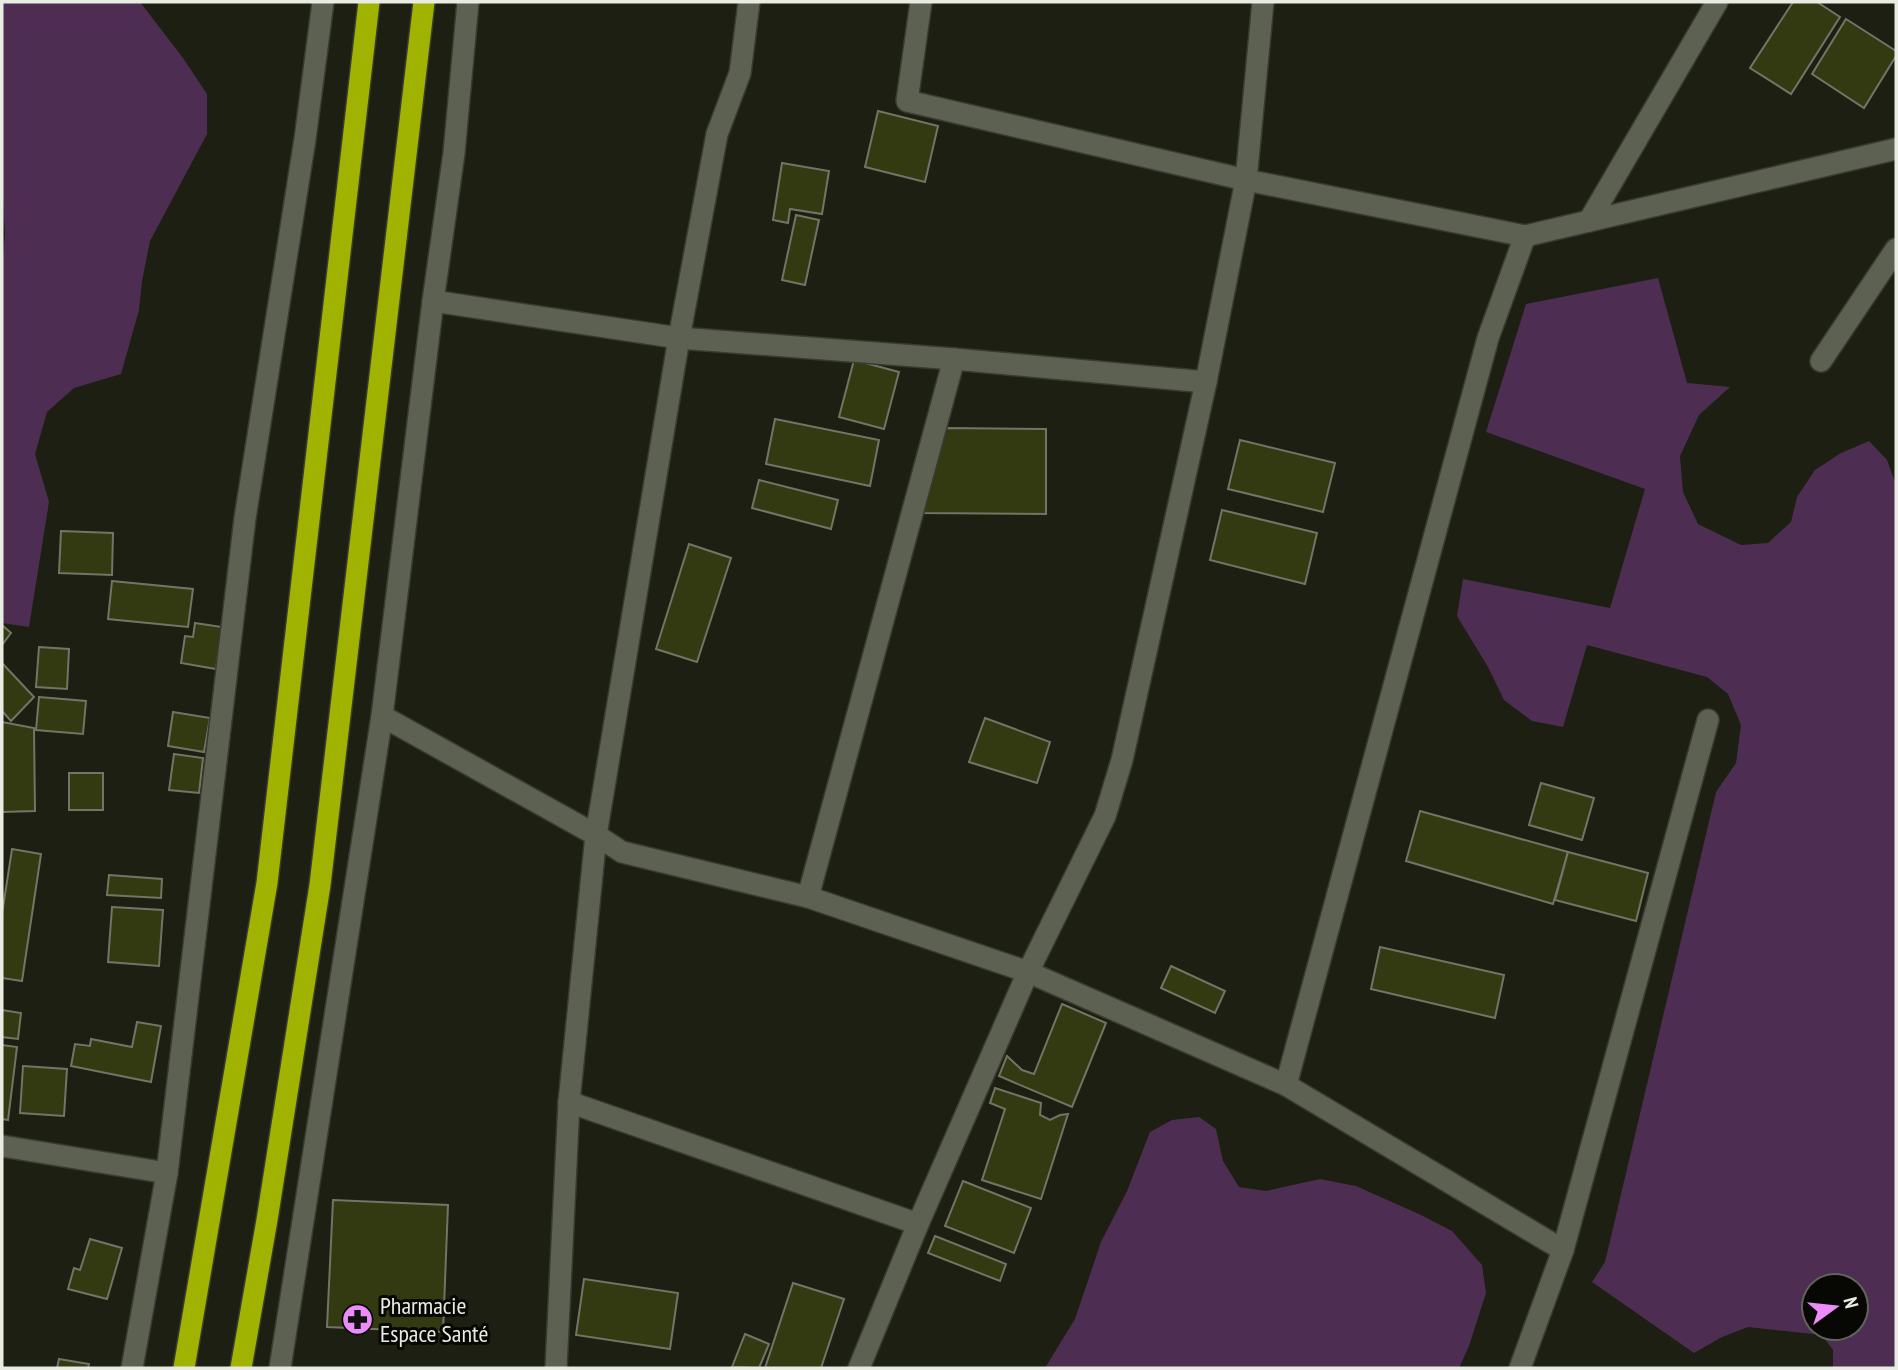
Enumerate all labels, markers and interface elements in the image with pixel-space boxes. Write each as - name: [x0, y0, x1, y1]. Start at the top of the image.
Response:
- north arrow: [1800, 1272, 1870, 1342]
- place label: Pharmacie Espace Santé: [380, 1290, 488, 1349]
- text: N: [1839, 1295, 1864, 1311]
- pharmacy icon: Pharmacie Espace Santé: [340, 1302, 374, 1336]

